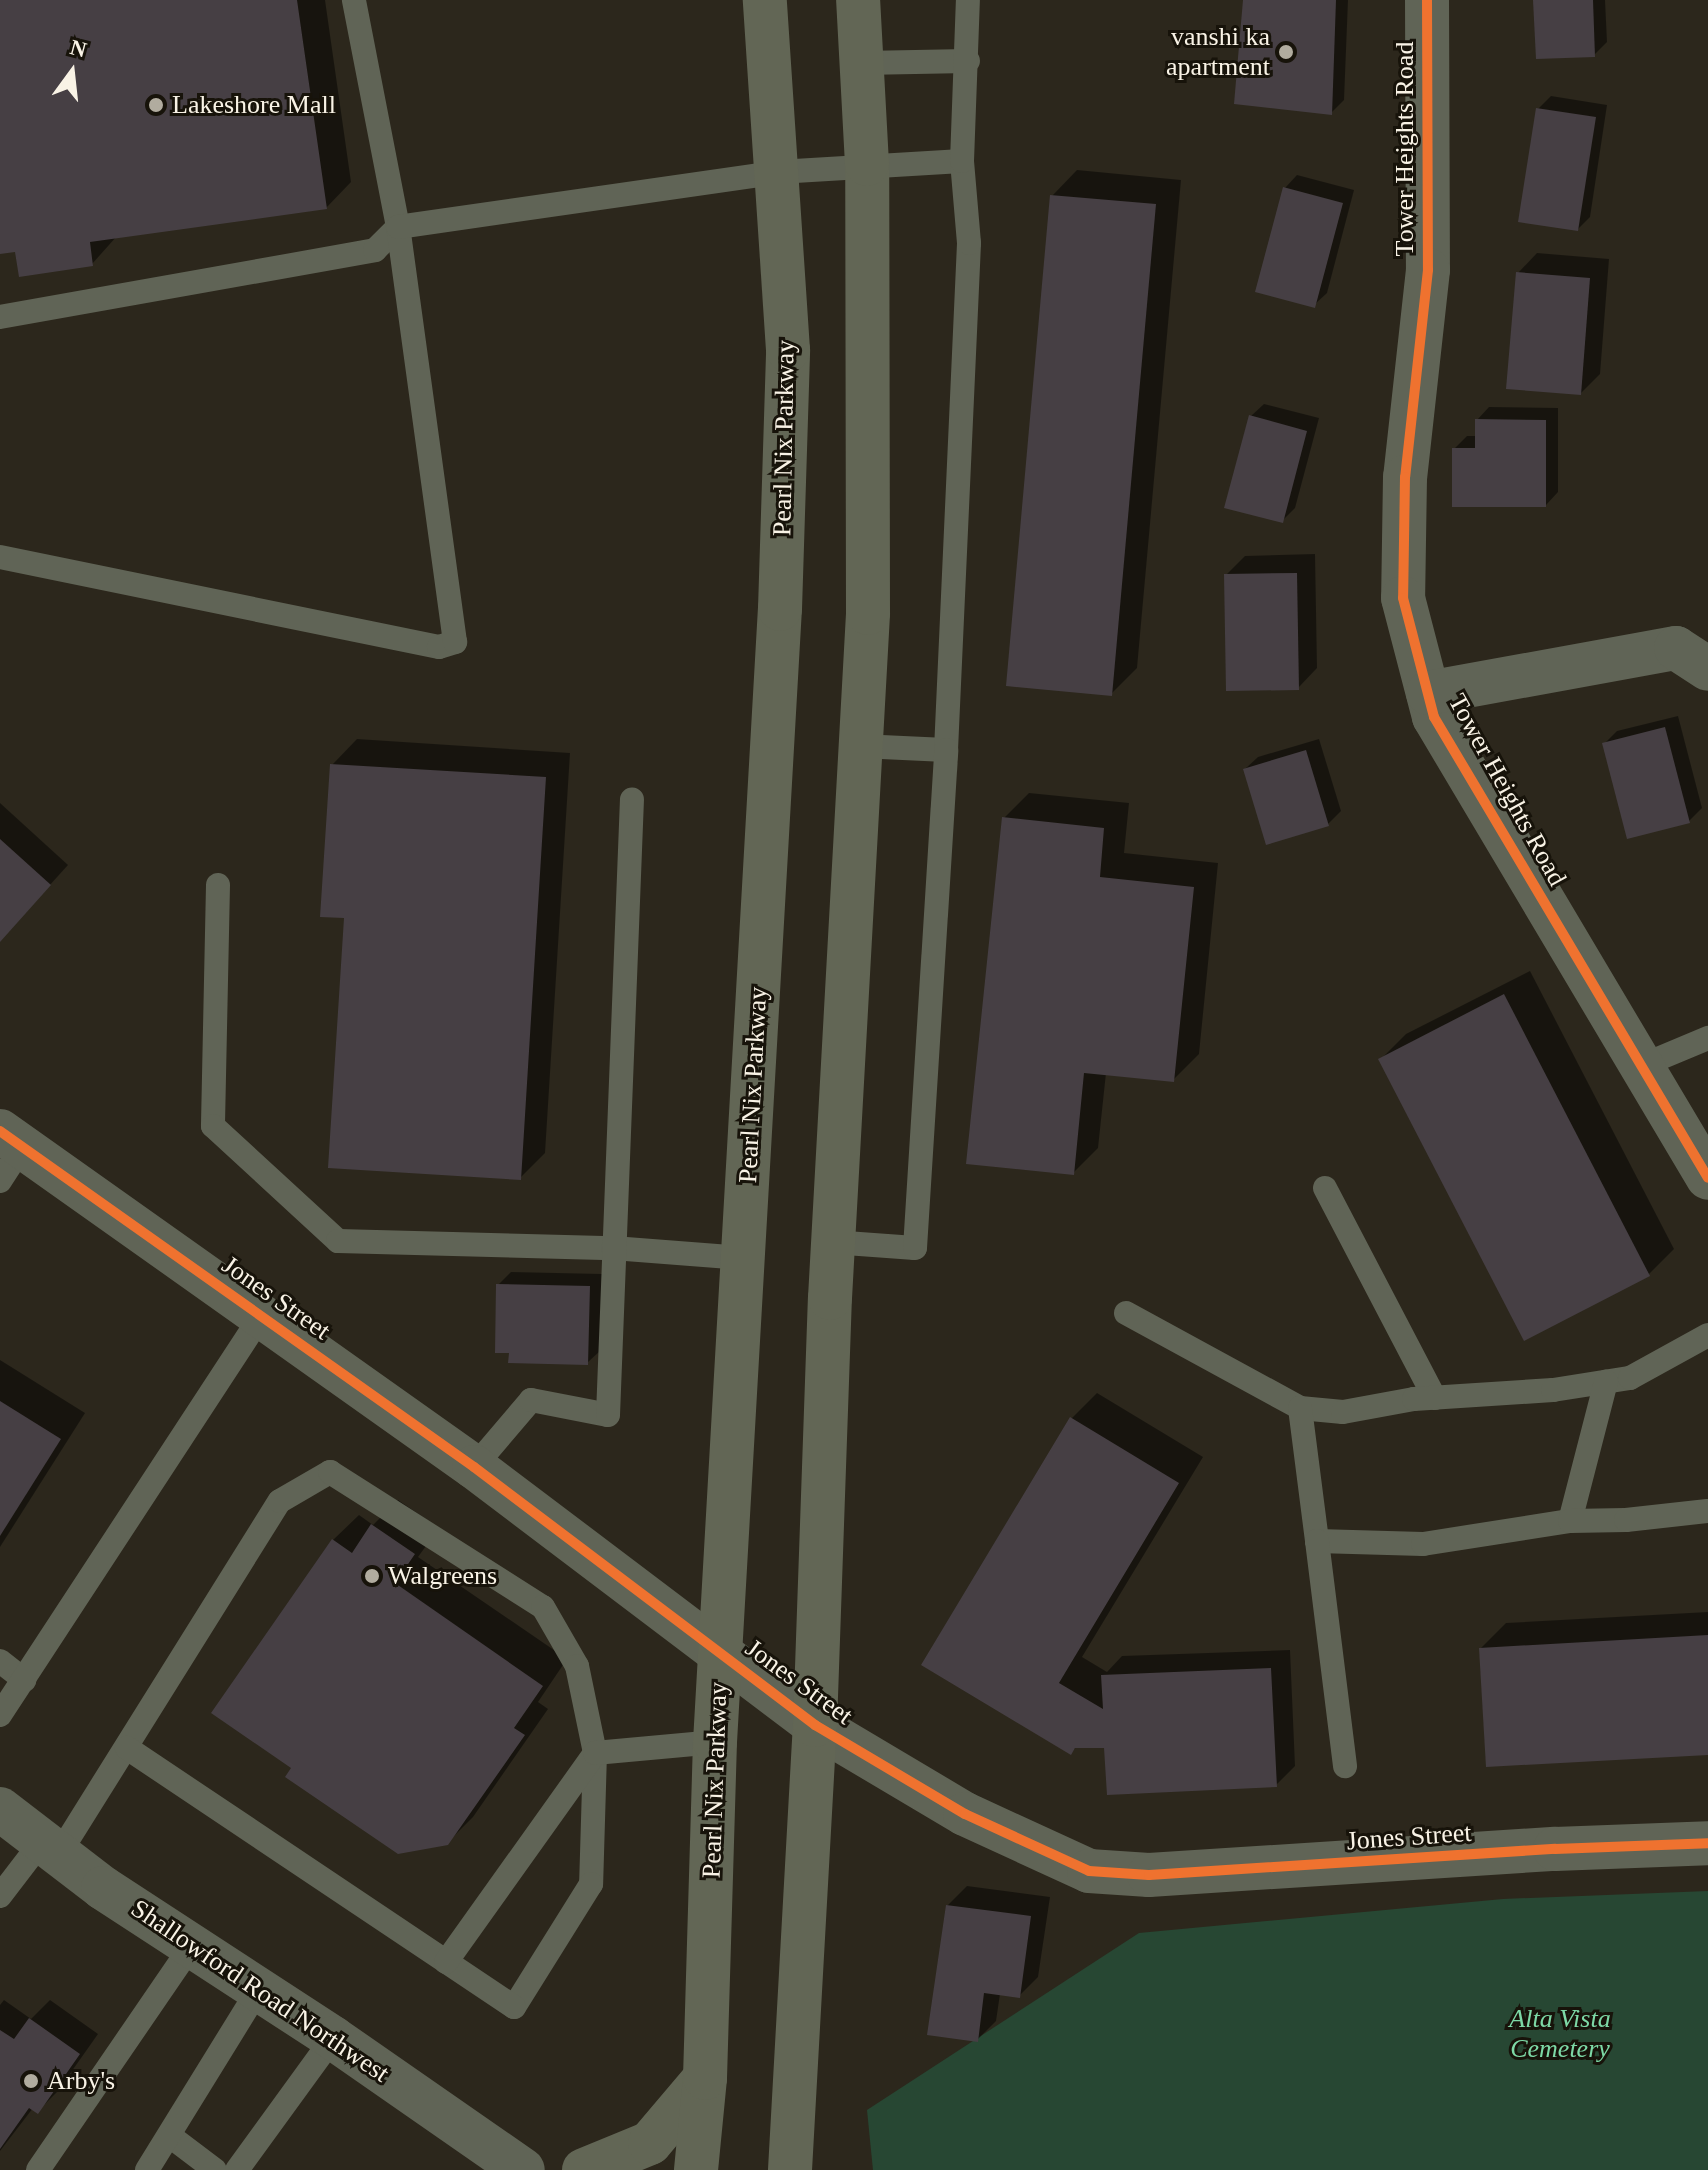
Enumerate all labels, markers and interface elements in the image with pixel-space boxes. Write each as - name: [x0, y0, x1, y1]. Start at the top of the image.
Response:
- place label: vanshi ka apartment: [1166, 21, 1270, 82]
- north arrow: [32, 32, 112, 112]
- text: N: [67, 34, 89, 62]
- street label: Tower Heights Road: [1389, 42, 1421, 256]
- marker: vanshi ka apartment: [1277, 43, 1295, 61]
- place label: Lakeshore Mall: [172, 89, 336, 121]
- marker: Lakeshore Mall: [147, 96, 165, 114]
- street label: Pearl Nix Parkway: [767, 340, 801, 536]
- street label: Tower Heights Road: [1441, 689, 1573, 891]
- street label: Pearl Nix Parkway: [732, 986, 774, 1184]
- street label: Jones Street: [216, 1249, 336, 1347]
- place label: Walgreens: [388, 1560, 497, 1592]
- marker: Walgreens: [363, 1567, 381, 1585]
- street label: Jones Street: [739, 1633, 859, 1731]
- street label: Pearl Nix Parkway: [696, 1681, 734, 1879]
- street label: Jones Street: [1346, 1817, 1472, 1857]
- street label: Shallowford Road Northwest: [125, 1893, 395, 2089]
- park label: Alta Vista Cemetery: [1509, 2003, 1611, 2064]
- place label: Arby's: [47, 2065, 115, 2097]
- marker: Arby's: [22, 2072, 40, 2090]

